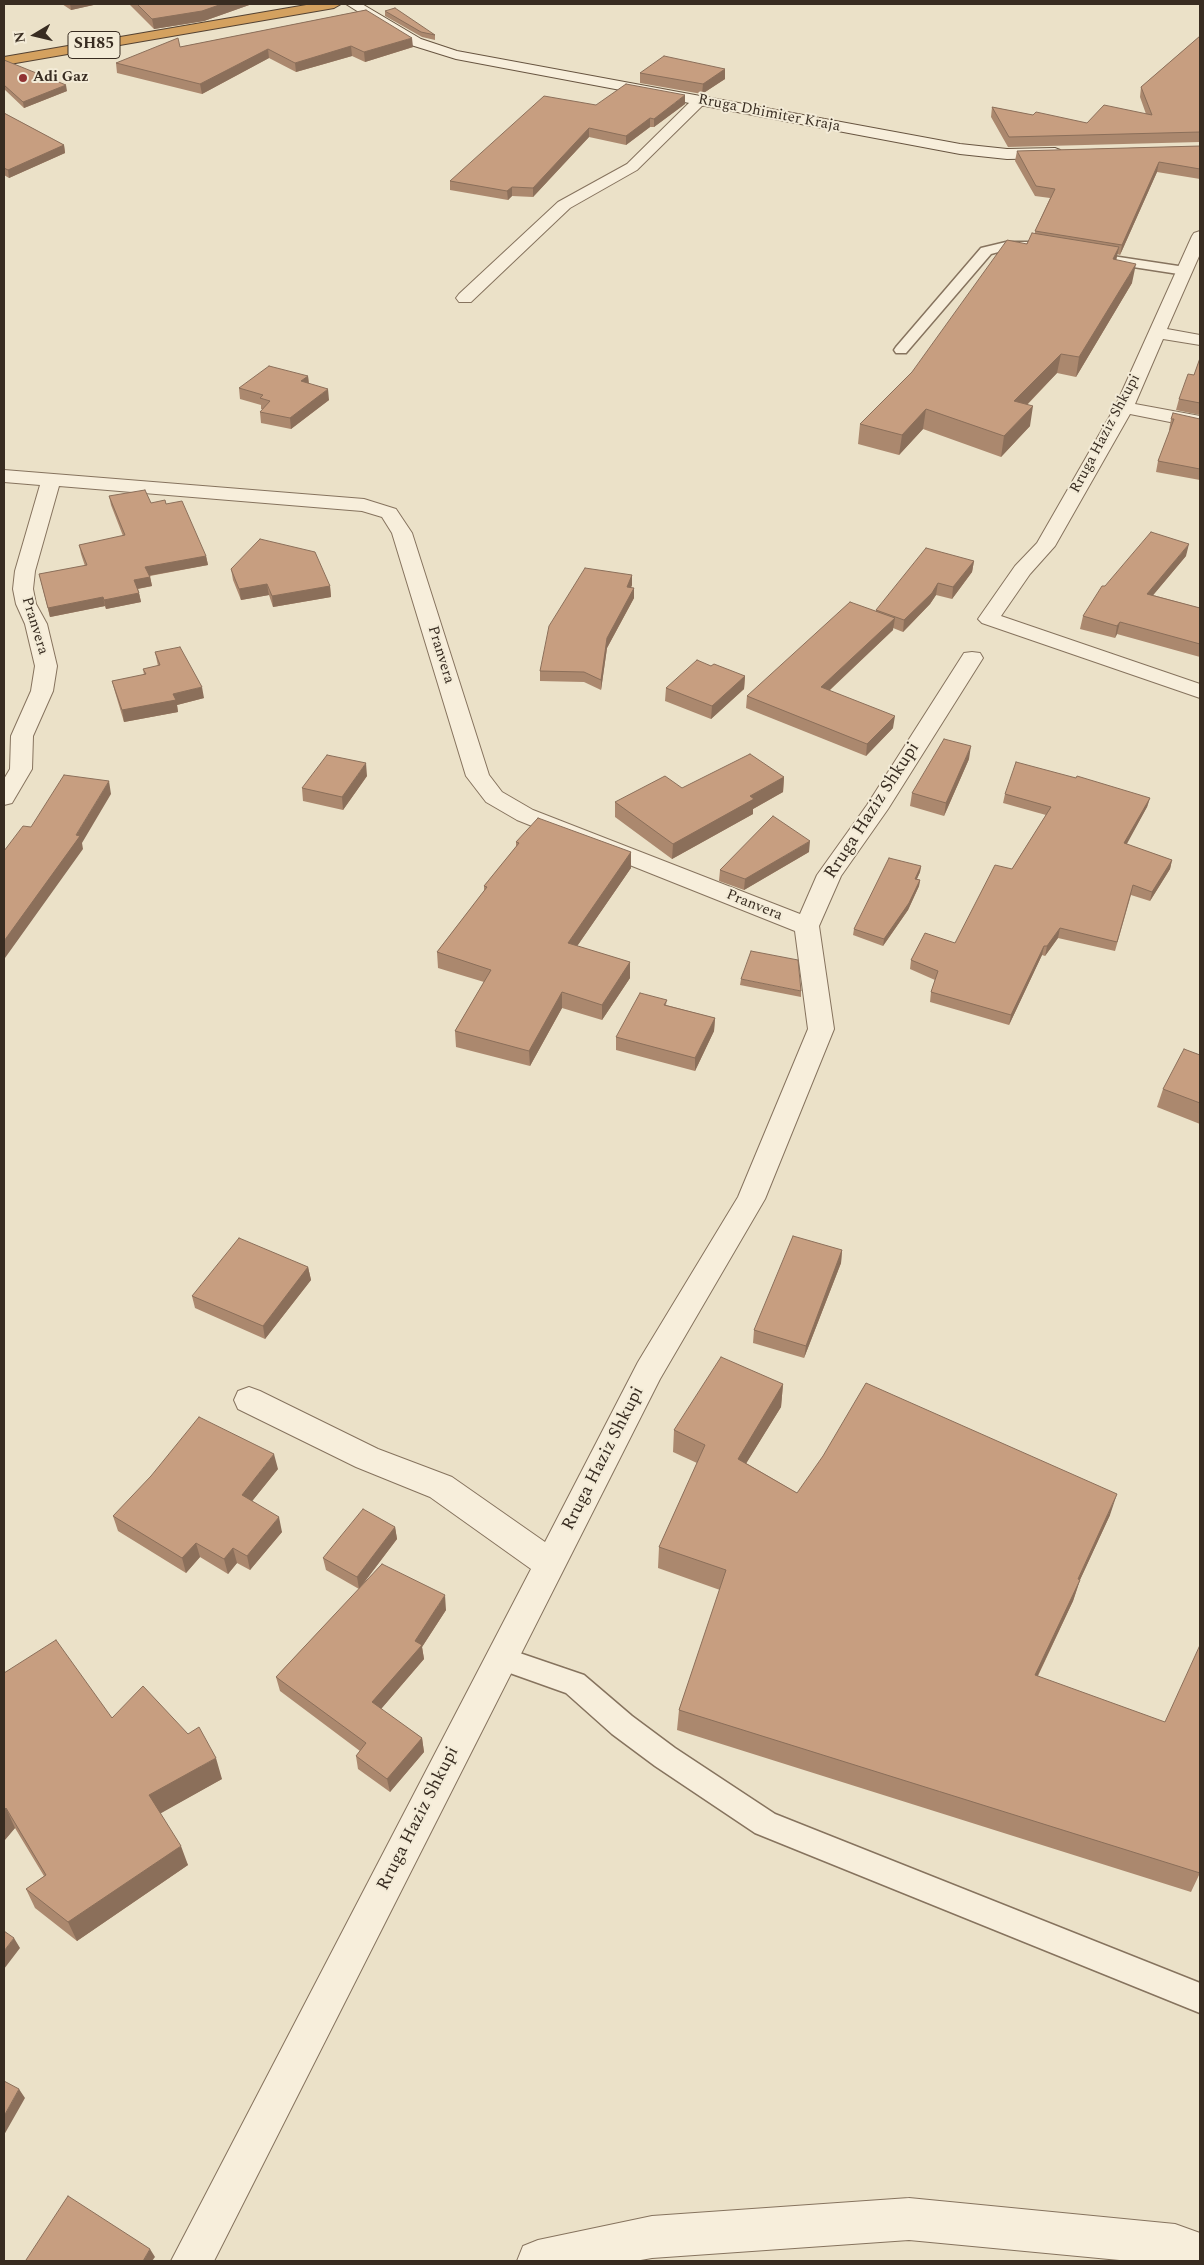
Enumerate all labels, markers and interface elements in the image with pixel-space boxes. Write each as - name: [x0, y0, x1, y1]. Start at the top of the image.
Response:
- north arrow: [10, 10, 60, 60]
- text: N: [8, 30, 31, 45]
- road number: SH85: [68, 32, 120, 58]
- place label: Adi Gaz: [33, 69, 88, 87]
- marker: Adi Gaz: [17, 72, 29, 84]
- street label: Rruga Dhimiter Kraja: [696, 91, 842, 137]
- street label: Rruga Haziz Shkupi: [1067, 371, 1145, 497]
- street label: Pranvera: [17, 595, 51, 657]
- street label: Pranvera: [423, 624, 457, 686]
- street label: Rruga Haziz Shkupi: [821, 739, 925, 883]
- street label: Pranvera: [723, 887, 785, 925]
- street label: Rruga Haziz Shkupi: [558, 1383, 650, 1535]
- street label: Rruga Haziz Shkupi: [373, 1743, 465, 1895]

